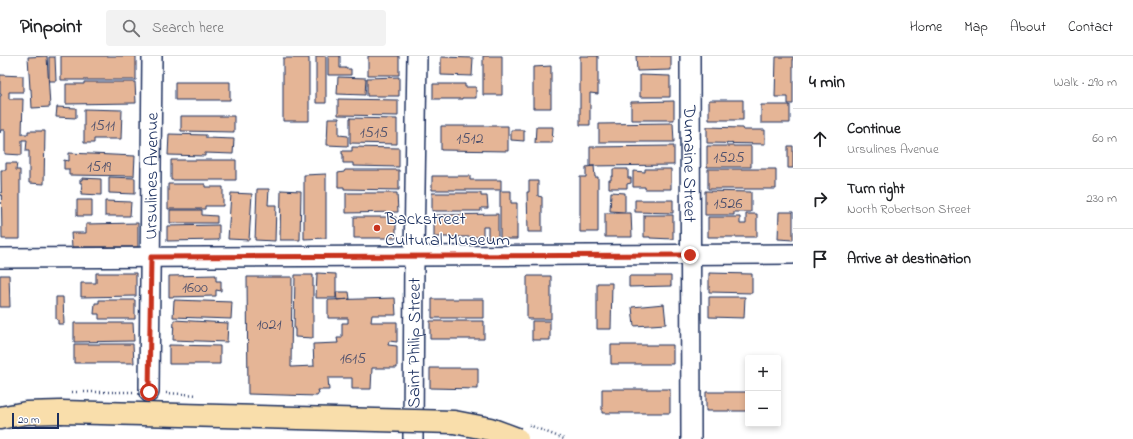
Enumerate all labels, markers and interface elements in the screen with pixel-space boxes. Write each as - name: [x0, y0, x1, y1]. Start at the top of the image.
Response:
- search box: [106, 10, 386, 46]
- text: Pinpoint: [20, 14, 82, 41]
- icon: search: [120, 17, 142, 39]
- text: Search here: [152, 17, 224, 39]
- text: Home: [910, 17, 942, 38]
- text: Map: [964, 17, 988, 38]
- text: About: [1010, 17, 1046, 38]
- text: Contact: [1068, 17, 1113, 38]
- text: 4 min: [809, 70, 845, 95]
- text: Walk · 290 m: [1053, 73, 1117, 92]
- street label: Dumaine Street: [675, 104, 701, 223]
- street label: Ursulines Avenue: [139, 111, 167, 240]
- house number: 1511: [91, 114, 115, 138]
- text: Continue: [847, 118, 901, 140]
- house number: 1515: [360, 121, 388, 145]
- house number: 1512: [456, 127, 484, 151]
- icon: ahead: [809, 128, 831, 150]
- text: 60 m: [1092, 129, 1117, 148]
- text: Ursulines Avenue: [847, 140, 939, 159]
- house number: 1525: [713, 146, 745, 170]
- house number: 1519: [87, 155, 111, 179]
- text: Turn right: [847, 178, 905, 200]
- icon: right: [809, 188, 831, 210]
- text: 230 m: [1086, 189, 1117, 208]
- house number: 1526: [713, 192, 743, 216]
- text: North Robertson Street: [847, 200, 971, 219]
- place label: Backstreet Cultural Museum: [384, 207, 510, 254]
- marker: Backstreet Cultural Museum: [372, 223, 382, 233]
- route end: [681, 246, 699, 264]
- icon: arrive: [809, 248, 831, 270]
- text: Arrive at destination: [847, 248, 971, 270]
- house number: 1600: [182, 276, 208, 300]
- street label: Saint Philip Street: [402, 277, 429, 409]
- house number: 1021: [256, 313, 282, 337]
- house number: 1615: [340, 347, 366, 371]
- map controls: [745, 355, 781, 427]
- button: +: [745, 355, 781, 391]
- route start: [140, 383, 158, 401]
- button: −: [745, 391, 781, 427]
- scale bar: [12, 411, 59, 430]
- text: 20 m: [18, 412, 40, 428]

